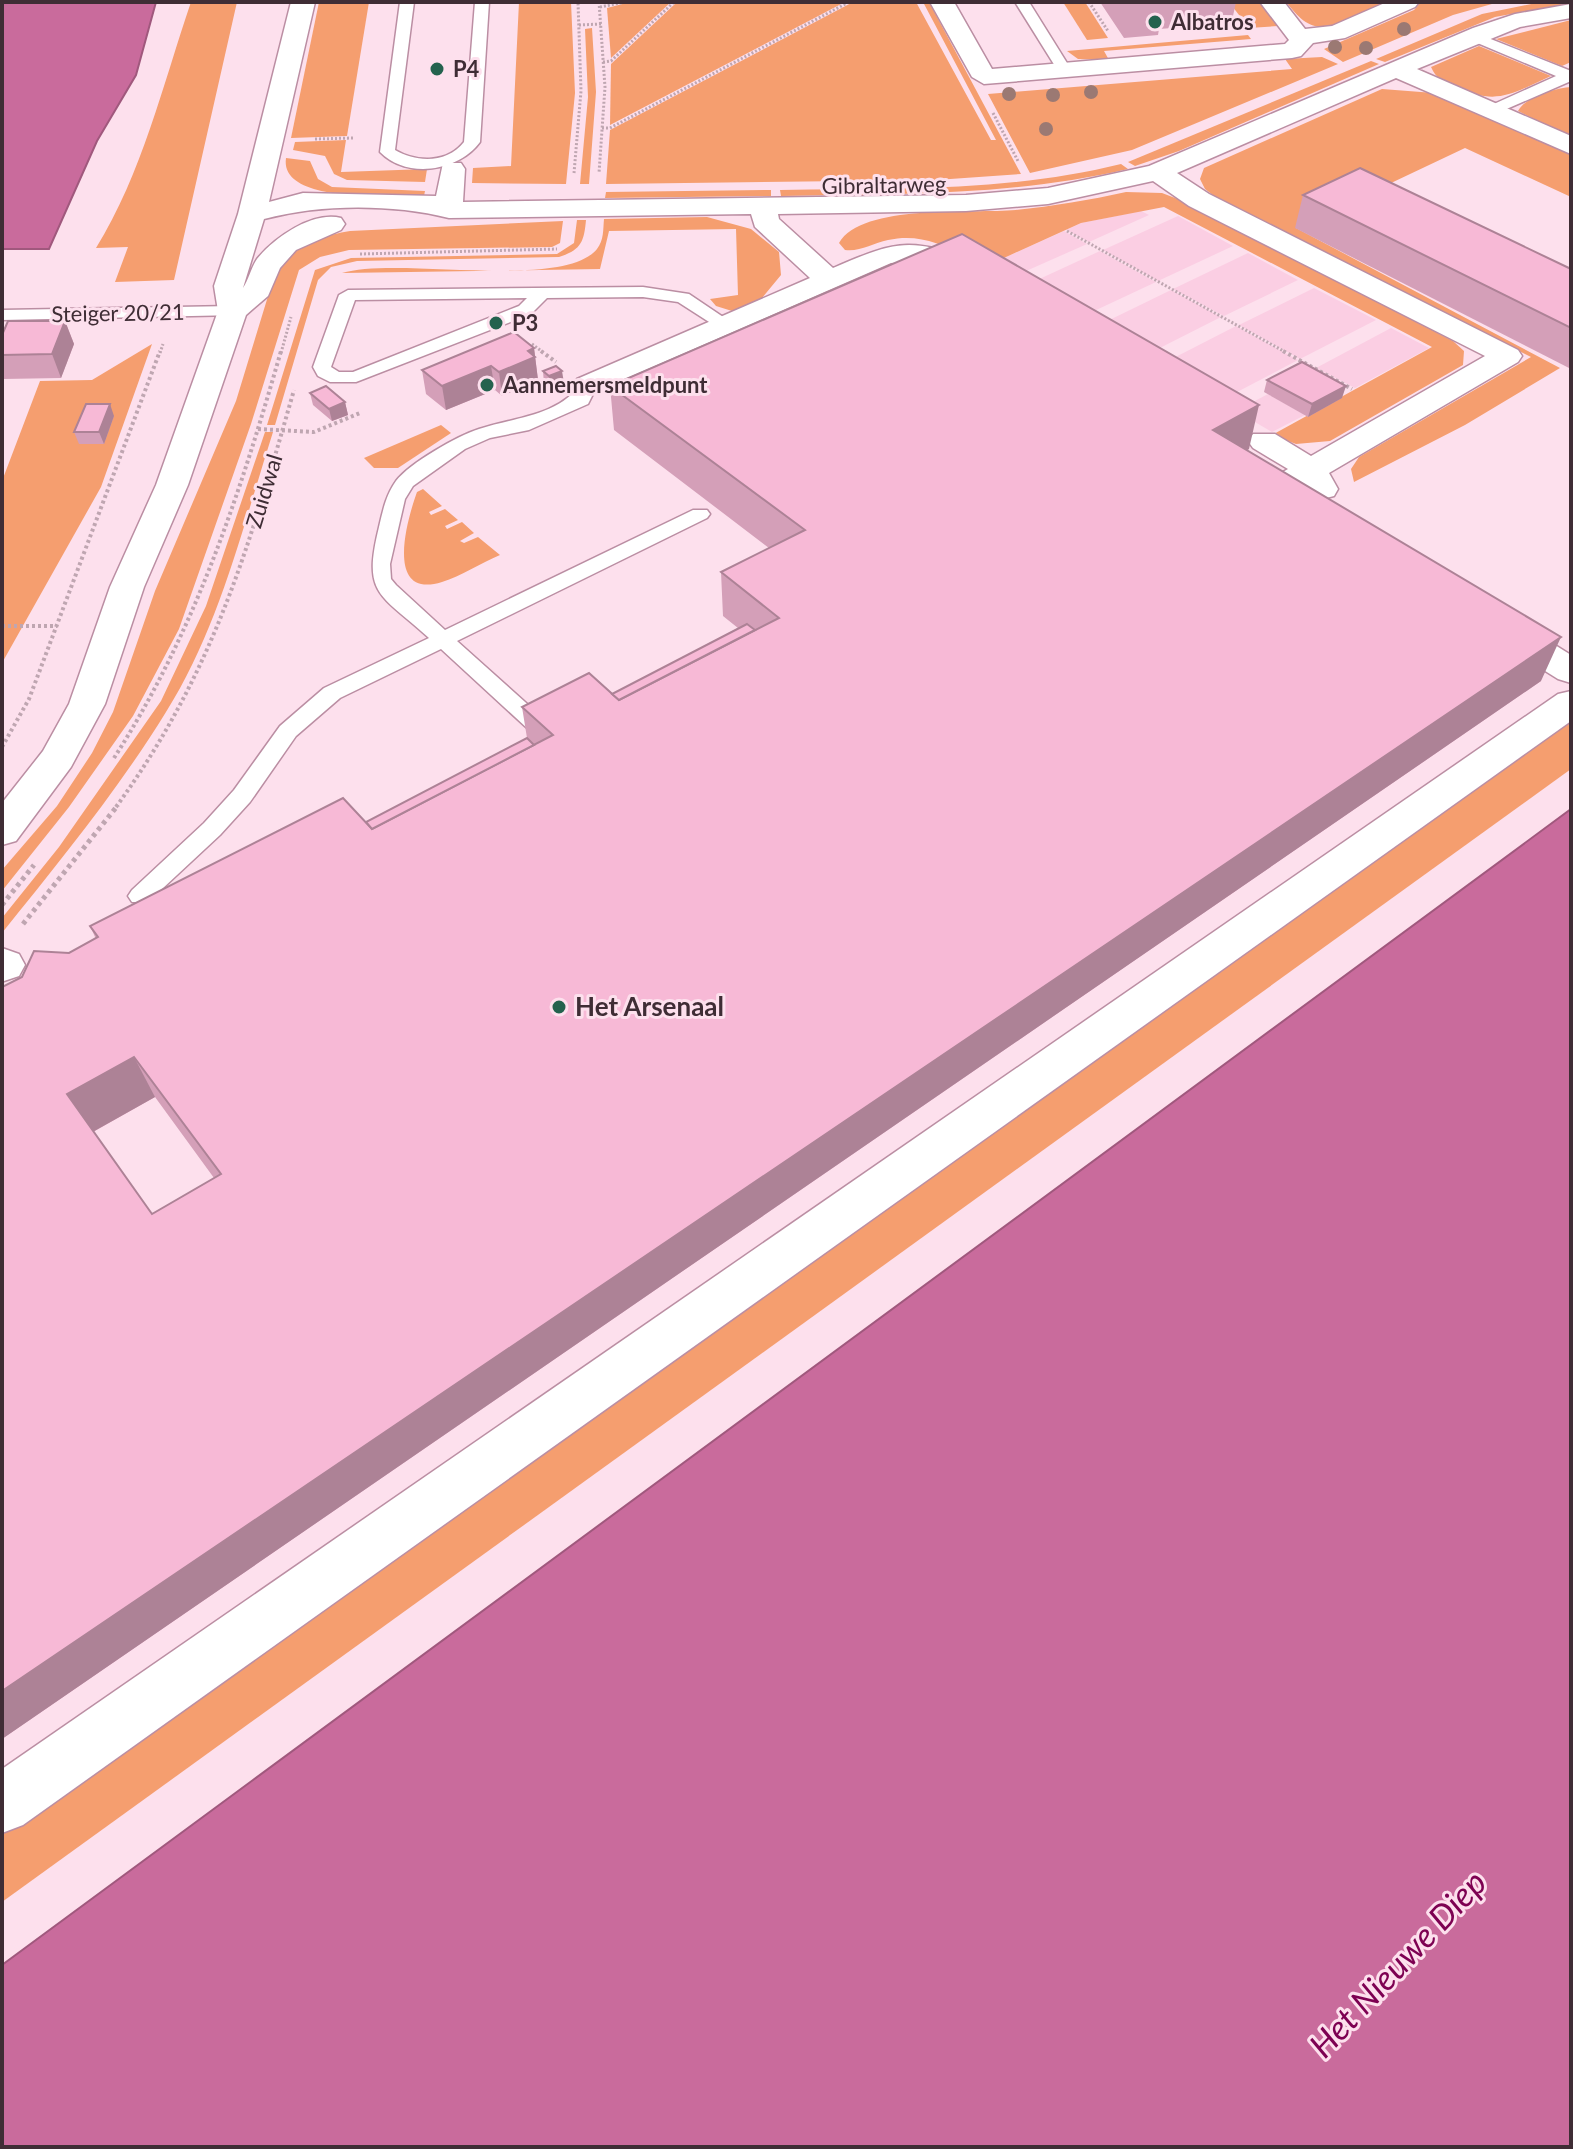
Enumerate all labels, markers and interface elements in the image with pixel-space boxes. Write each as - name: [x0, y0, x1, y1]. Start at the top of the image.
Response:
- place label: Albatros: [1170, 8, 1254, 35]
- marker: Albatros: [1146, 13, 1164, 31]
- place label: P4: [453, 55, 480, 82]
- marker: P4: [428, 60, 446, 78]
- street label: Gibraltarweg: [821, 170, 946, 199]
- street label: Steiger 20/21: [51, 298, 185, 327]
- place label: P3: [512, 309, 538, 336]
- marker: P3: [487, 314, 505, 332]
- place label: Aannemersmeldpunt: [502, 371, 708, 398]
- marker: Aannemersmeldpunt: [478, 376, 496, 394]
- street label: Zuidwal: [240, 451, 288, 531]
- place label: Het Arsenaal: [575, 990, 724, 1022]
- marker: Het Arsenaal: [550, 998, 568, 1016]
- water label: Het Nieuwe Diep: [1300, 1861, 1494, 2065]

